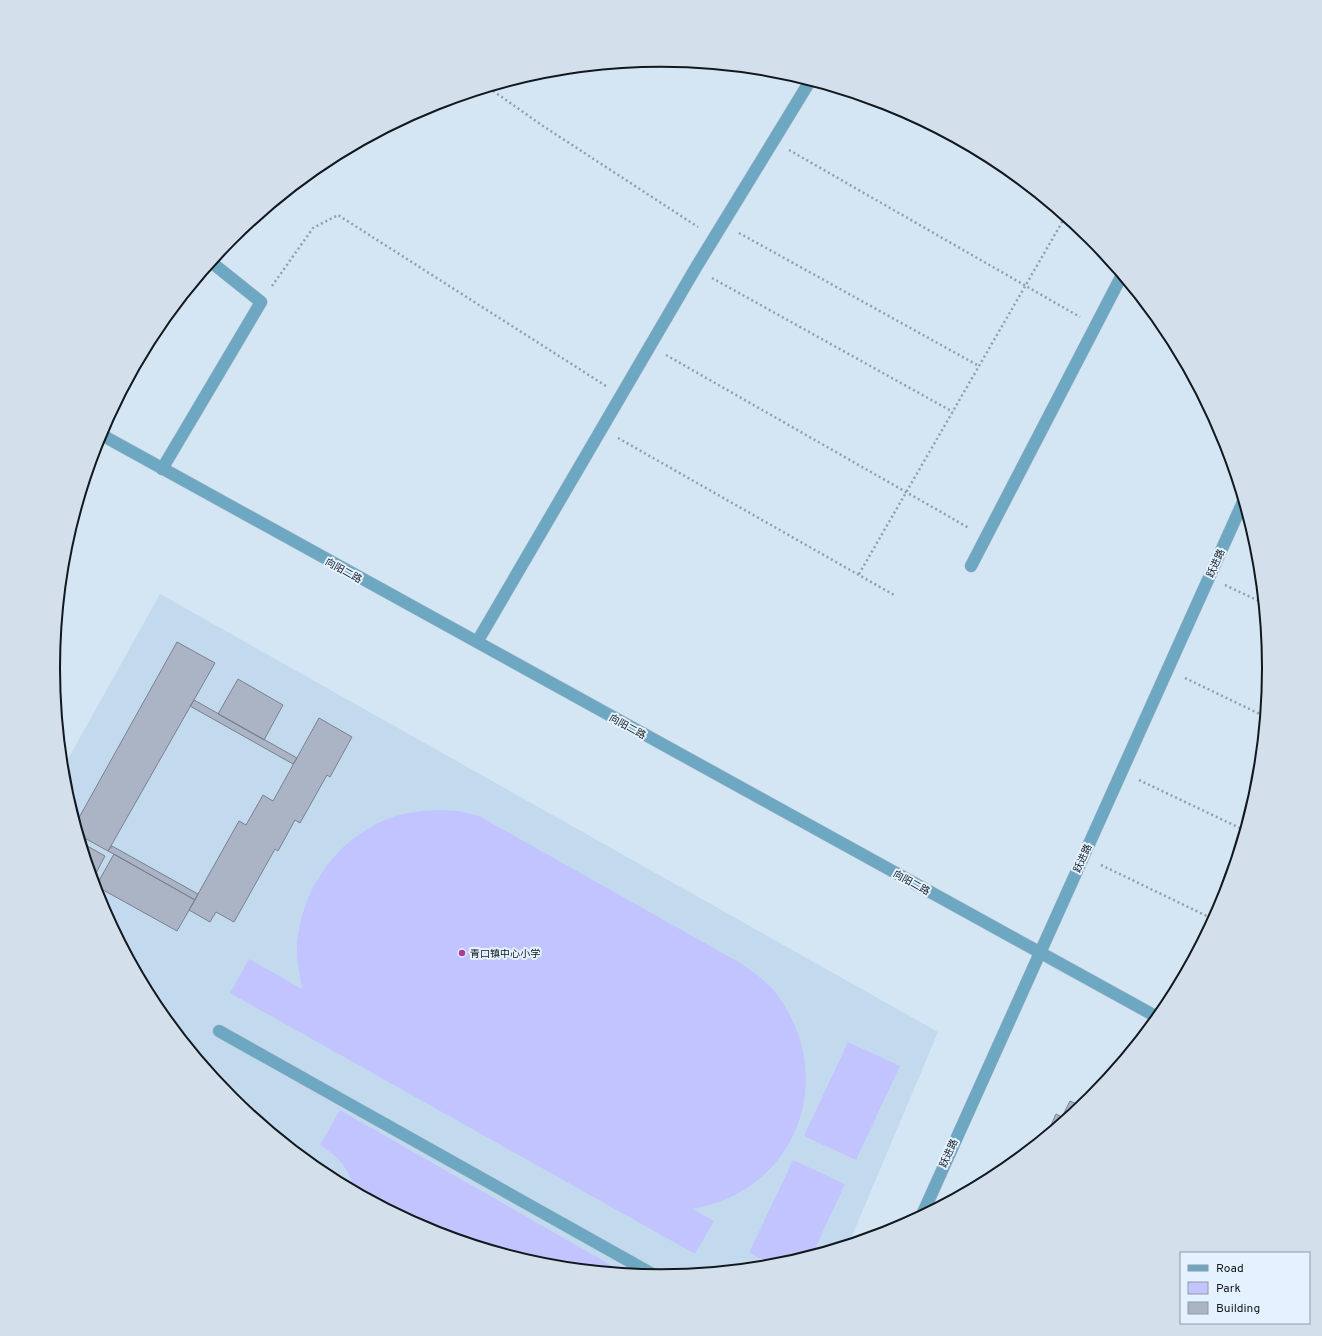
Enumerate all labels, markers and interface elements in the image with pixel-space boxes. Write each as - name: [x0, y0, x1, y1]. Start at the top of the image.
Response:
- street label: 跃进路: [1204, 547, 1228, 580]
- street label: 向阳二路: [323, 556, 364, 587]
- street label: 向阳二路: [607, 712, 648, 743]
- street label: 跃进路: [1071, 842, 1095, 875]
- street label: 向阳二路: [891, 868, 932, 899]
- marker: 青口镇中心小学: [457, 948, 467, 958]
- place label: 青口镇中心小学: [470, 948, 540, 961]
- street label: 跃进路: [937, 1137, 961, 1170]
- legend: [1180, 1252, 1310, 1324]
- text: Road: [1216, 1261, 1244, 1277]
- text: Park: [1216, 1281, 1241, 1297]
- text: Building: [1216, 1301, 1260, 1317]

